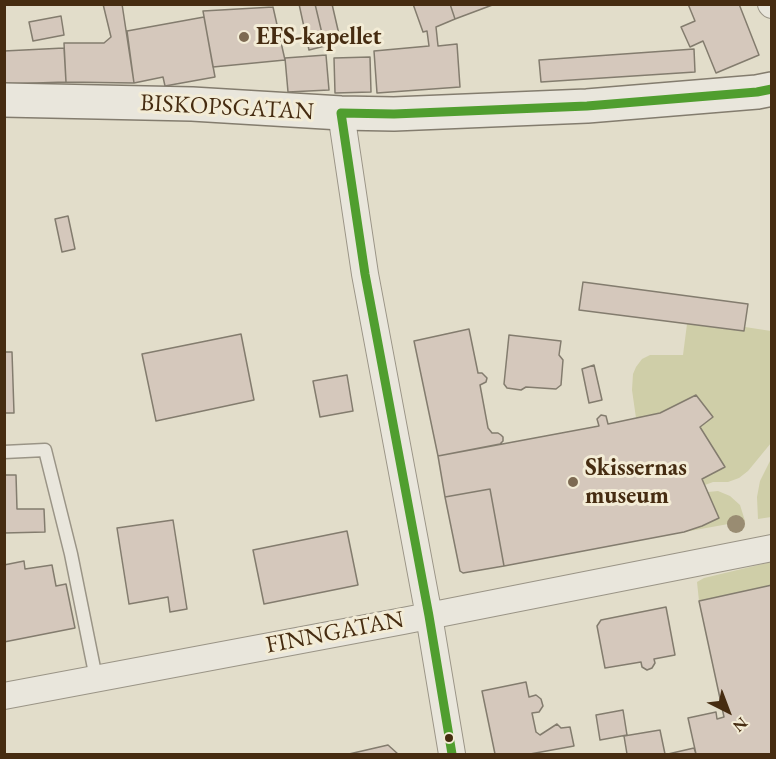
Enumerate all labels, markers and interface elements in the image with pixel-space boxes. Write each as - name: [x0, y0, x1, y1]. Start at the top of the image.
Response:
- place label: EFS-kapellet: [256, 23, 381, 51]
- marker: EFS-kapellet: [237, 30, 251, 44]
- street label: BISKOPSGATAN: [139, 89, 315, 127]
- place label: Skissernas museum: [585, 454, 687, 510]
- marker: Skissernas museum: [566, 475, 580, 489]
- street label: FINNGATAN: [264, 606, 406, 660]
- north arrow: [698, 681, 758, 741]
- text: N: [729, 713, 752, 737]
- unlabelled marker: [443, 732, 455, 744]

